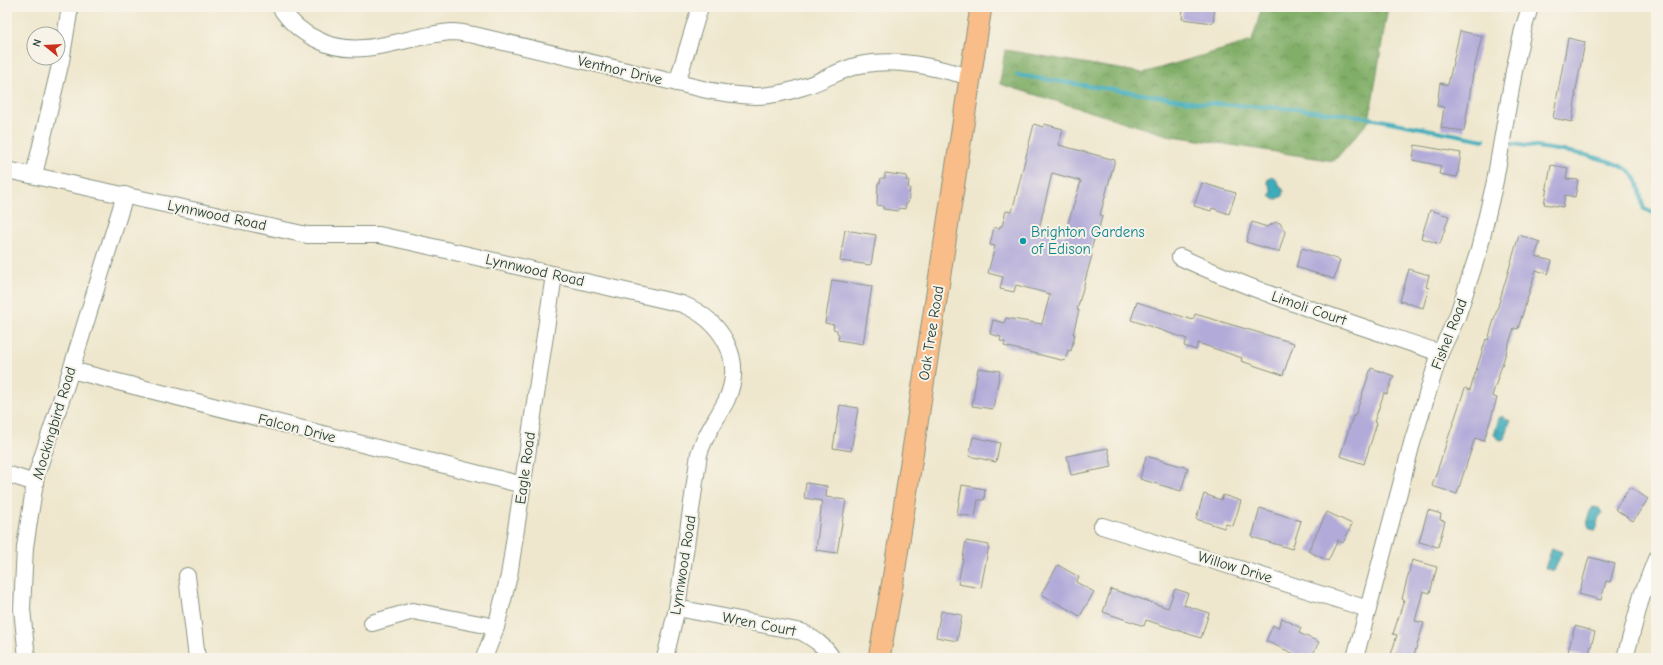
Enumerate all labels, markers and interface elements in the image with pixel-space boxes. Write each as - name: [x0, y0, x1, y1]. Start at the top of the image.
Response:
- north arrow: [26, 26, 66, 66]
- text: N: [30, 38, 44, 48]
- street label: Ventnor Drive: [576, 51, 665, 89]
- street label: Lynnwood Road: [166, 196, 268, 234]
- place label: Brighton Gardens of Edison: [1031, 223, 1145, 258]
- marker: Brighton Gardens of Edison: [1018, 236, 1028, 246]
- street label: Lynnwood Road: [484, 250, 586, 290]
- street label: Oak Tree Road: [915, 284, 947, 382]
- street label: Limoli Court: [1269, 287, 1349, 329]
- street label: Fishel Road: [1427, 296, 1471, 372]
- street label: Mockingbird Road: [28, 364, 80, 482]
- street label: Falcon Drive: [256, 410, 338, 446]
- street label: Eagle Road: [511, 431, 539, 505]
- street label: Lynnwood Road: [666, 514, 700, 616]
- street label: Willow Drive: [1196, 547, 1275, 587]
- street label: Wren Court: [721, 608, 798, 640]

